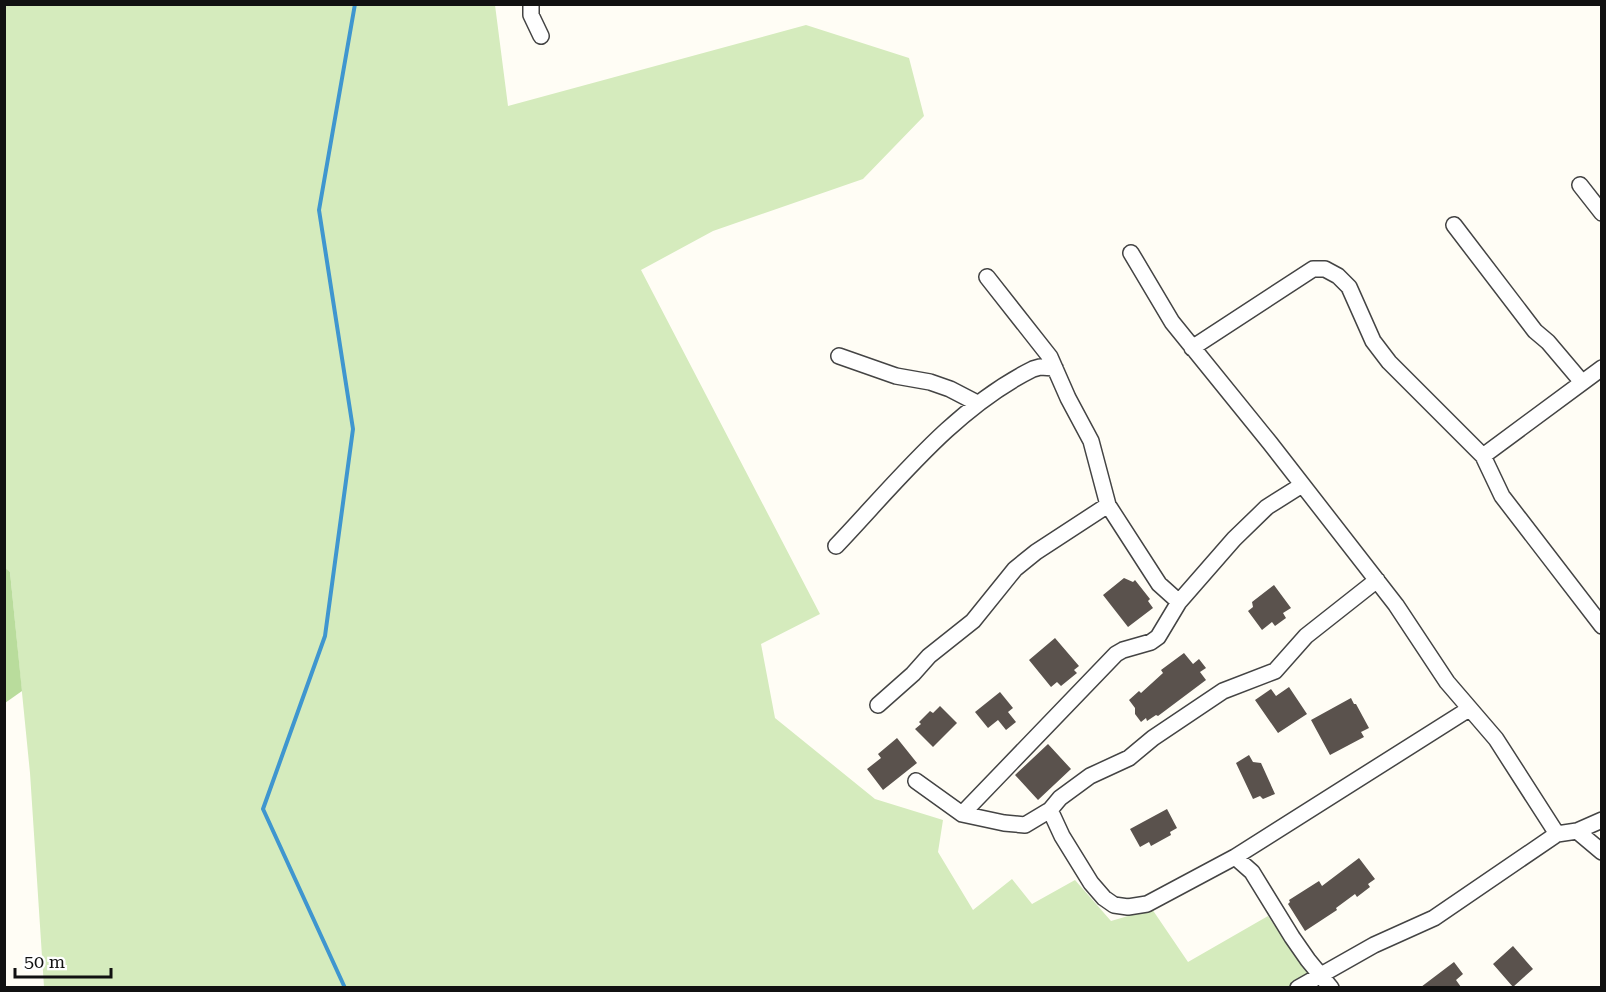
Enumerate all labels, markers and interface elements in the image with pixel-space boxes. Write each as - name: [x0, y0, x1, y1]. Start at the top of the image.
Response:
- scale bar: [15, 941, 111, 979]
- text: 50 m: [24, 951, 65, 972]

